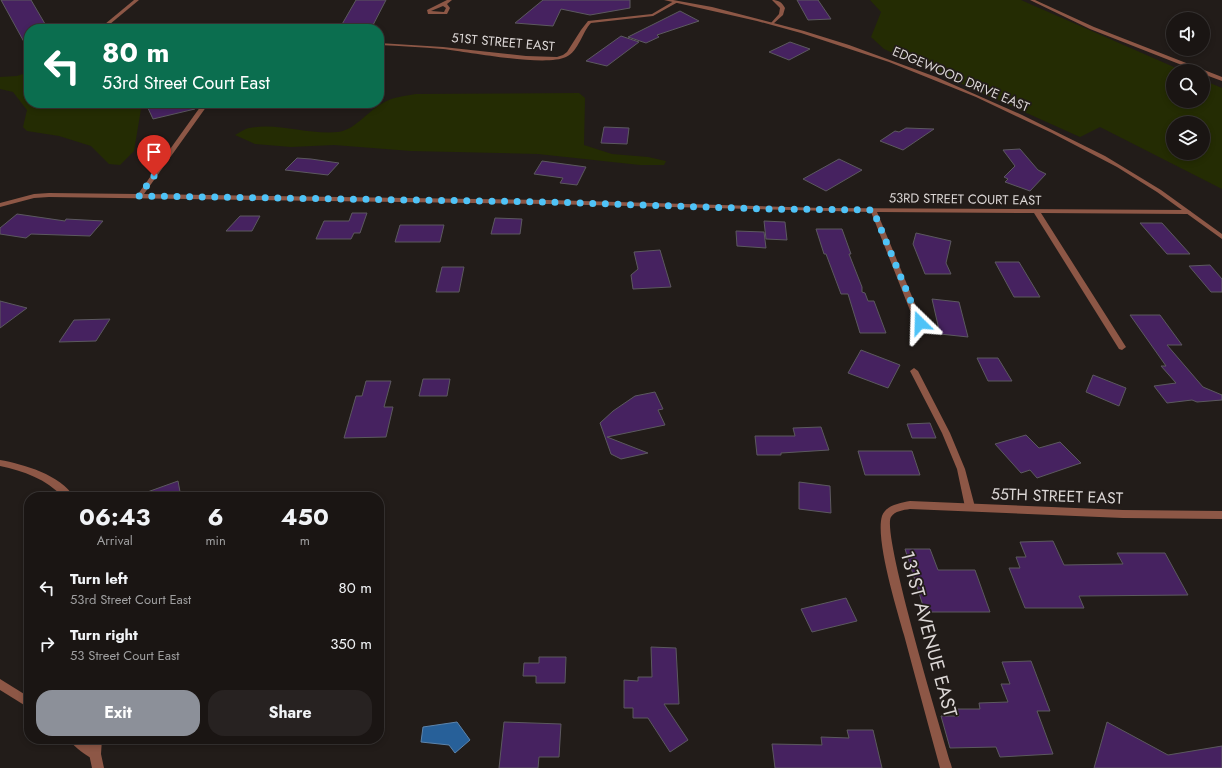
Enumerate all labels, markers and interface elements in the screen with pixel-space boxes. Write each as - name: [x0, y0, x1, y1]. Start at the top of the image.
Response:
- map controls: [1166, 12, 1210, 160]
- button: sound: [1166, 12, 1210, 56]
- street label: 51ST STREET EAST: [450, 28, 556, 56]
- text: 80 m: [102, 32, 169, 73]
- icon: left: [36, 40, 88, 92]
- street label: EDGEWOOD DRIVE EAST: [890, 42, 1032, 116]
- button: search: [1166, 64, 1210, 108]
- text: 53rd Street Court East: [102, 70, 270, 96]
- button: layers: [1166, 116, 1210, 160]
- pin: [137, 135, 171, 176]
- icon: arrive: [143, 141, 165, 163]
- street label: 53RD STREET COURT EAST: [889, 188, 1041, 210]
- position arrow: [899, 302, 941, 344]
- street label: 55TH STREET EAST: [990, 482, 1124, 510]
- text: 06:43: [79, 499, 150, 534]
- text: 6: [208, 499, 224, 534]
- text: 450: [281, 499, 329, 534]
- text: Arrival: [97, 531, 133, 550]
- text: min: [205, 531, 226, 550]
- text: m: [300, 531, 310, 550]
- street label: 131ST AVENUE EAST: [894, 548, 964, 720]
- text: Turn left: [70, 568, 128, 590]
- icon: left: [36, 577, 58, 599]
- text: 80 m: [339, 577, 372, 599]
- text: 53rd Street Court East: [70, 590, 191, 609]
- text: Turn right: [70, 624, 138, 646]
- icon: right: [36, 633, 58, 655]
- text: 350 m: [330, 633, 372, 655]
- text: 53 Street Court East: [70, 646, 179, 665]
- button: Exit: [36, 690, 200, 736]
- button: Share: [208, 690, 372, 736]

